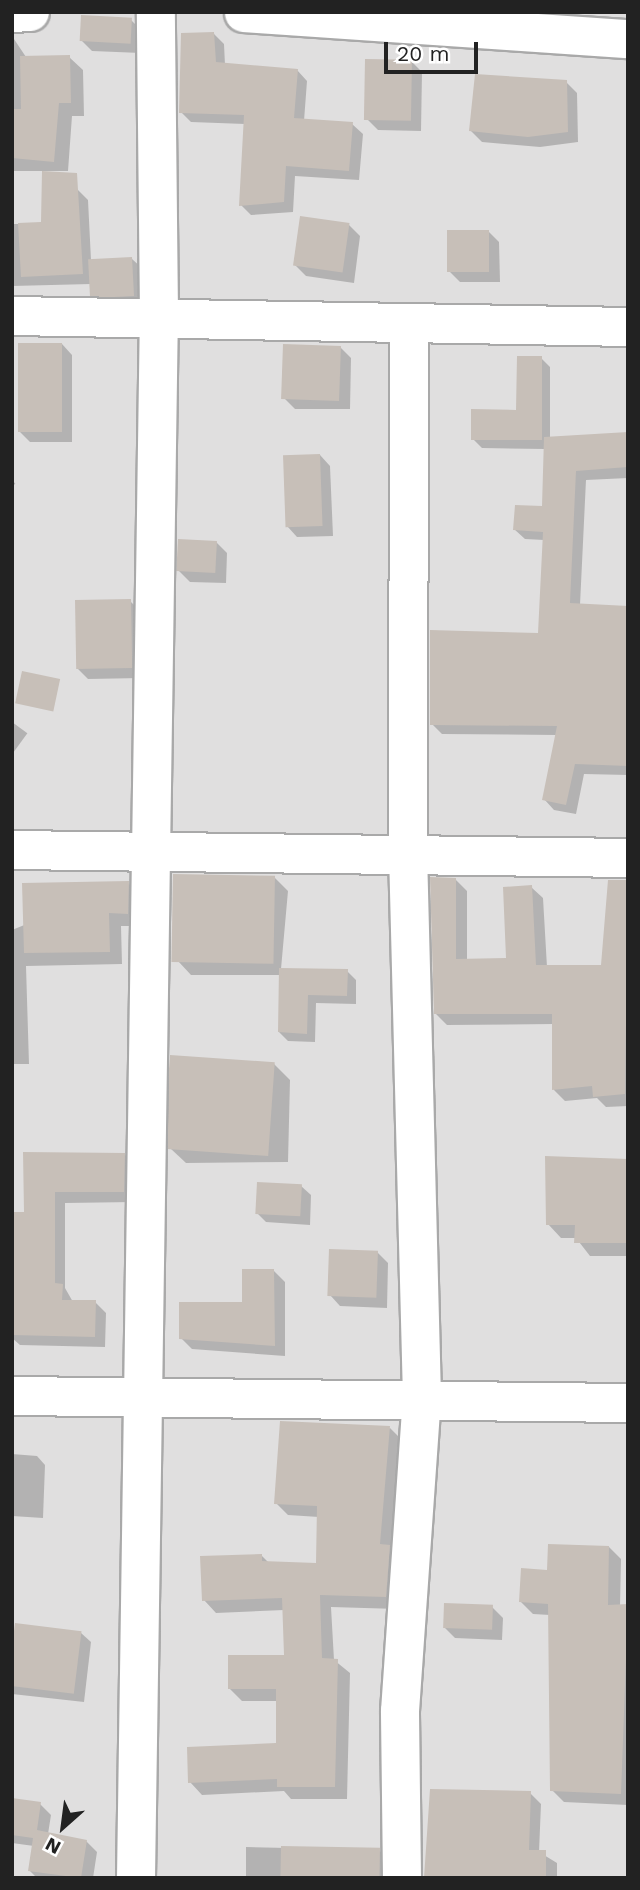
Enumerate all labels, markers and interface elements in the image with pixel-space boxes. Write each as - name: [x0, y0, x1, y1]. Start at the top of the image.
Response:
- scale bar: [388, 28, 482, 72]
- text: 20 m: [397, 41, 449, 66]
- north arrow: [28, 1792, 98, 1862]
- text: N: [41, 1833, 65, 1859]

